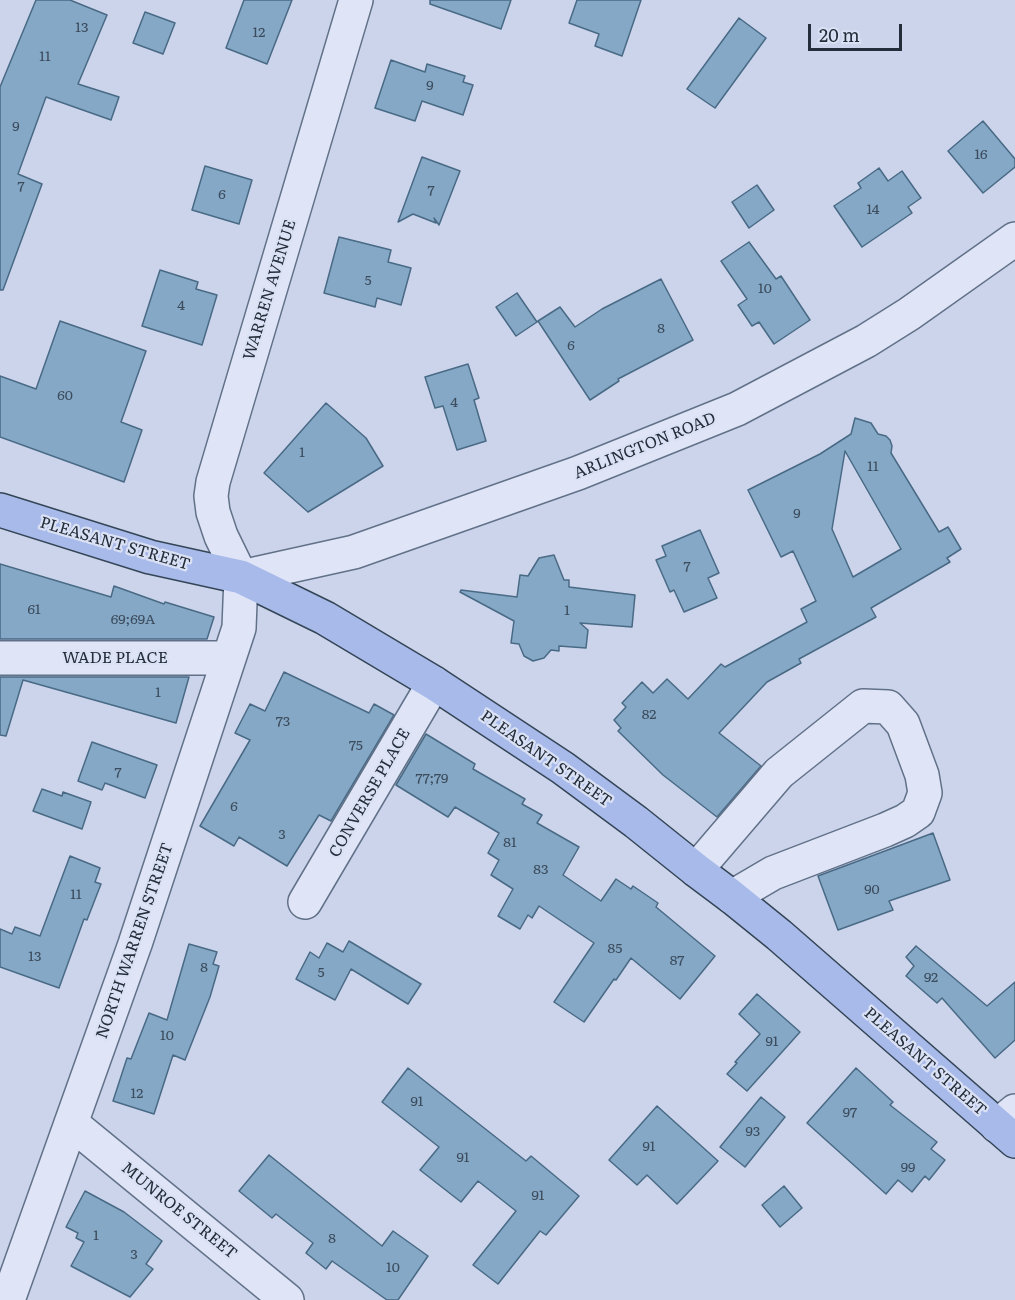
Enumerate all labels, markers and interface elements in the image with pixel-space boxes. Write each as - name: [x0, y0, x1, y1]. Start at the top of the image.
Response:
- scale bar: [811, 12, 906, 50]
- house number: 13: [75, 20, 89, 36]
- text: 20 m: [819, 21, 860, 48]
- house number: 12: [253, 25, 265, 41]
- house number: 11: [39, 49, 51, 65]
- house number: 9: [426, 78, 434, 94]
- house number: 9: [12, 119, 20, 135]
- house number: 16: [974, 147, 988, 163]
- house number: 7: [17, 179, 25, 195]
- house number: 7: [427, 183, 435, 199]
- house number: 6: [218, 187, 226, 203]
- house number: 14: [867, 202, 879, 218]
- street label: WARREN AVENUE: [239, 217, 301, 363]
- house number: 5: [364, 273, 372, 289]
- house number: 10: [758, 281, 772, 297]
- house number: 4: [177, 298, 185, 314]
- house number: 8: [657, 321, 665, 337]
- house number: 6: [567, 338, 575, 354]
- house number: 60: [57, 388, 73, 404]
- house number: 4: [450, 395, 458, 411]
- street label: ARLINGTON ROAD: [571, 409, 719, 483]
- house number: 1: [299, 445, 305, 461]
- house number: 11: [867, 459, 879, 475]
- house number: 9: [793, 506, 801, 522]
- street label: PLEASANT STREET: [38, 513, 192, 575]
- house number: 7: [683, 559, 691, 575]
- house number: 61: [27, 602, 41, 618]
- house number: 1: [564, 603, 570, 619]
- house number: 69;69A: [111, 612, 155, 628]
- street label: WADE PLACE: [62, 648, 168, 668]
- house number: 1: [155, 685, 161, 701]
- street label: PLEASANT STREET: [477, 707, 615, 811]
- house number: 82: [642, 707, 656, 723]
- house number: 73: [276, 714, 290, 730]
- street label: CONVERSE PLACE: [325, 725, 415, 861]
- house number: 75: [349, 738, 363, 754]
- house number: 7: [114, 765, 122, 781]
- house number: 77;79: [416, 771, 448, 787]
- house number: 6: [230, 799, 238, 815]
- house number: 3: [278, 827, 286, 843]
- house number: 81: [503, 835, 517, 851]
- street label: NORTH WARREN STREET: [92, 841, 178, 1041]
- house number: 83: [533, 862, 549, 878]
- house number: 90: [864, 882, 880, 898]
- house number: 11: [70, 887, 82, 903]
- house number: 85: [608, 941, 622, 957]
- house number: 13: [28, 949, 42, 965]
- house number: 87: [670, 953, 684, 969]
- house number: 8: [200, 960, 208, 976]
- house number: 5: [317, 965, 325, 981]
- house number: 92: [924, 970, 938, 986]
- street label: PLEASANT STREET: [860, 1004, 990, 1120]
- house number: 10: [160, 1028, 174, 1044]
- house number: 91: [765, 1034, 779, 1050]
- house number: 12: [131, 1086, 143, 1102]
- house number: 91: [410, 1094, 424, 1110]
- house number: 97: [843, 1105, 857, 1121]
- house number: 93: [746, 1124, 760, 1140]
- house number: 91: [642, 1139, 656, 1155]
- house number: 91: [456, 1150, 470, 1166]
- street label: MUNROE STREET: [117, 1158, 241, 1264]
- house number: 99: [901, 1160, 915, 1176]
- house number: 91: [531, 1188, 545, 1204]
- house number: 1: [93, 1228, 99, 1244]
- house number: 8: [328, 1231, 336, 1247]
- house number: 3: [130, 1247, 138, 1263]
- house number: 10: [386, 1260, 400, 1276]

